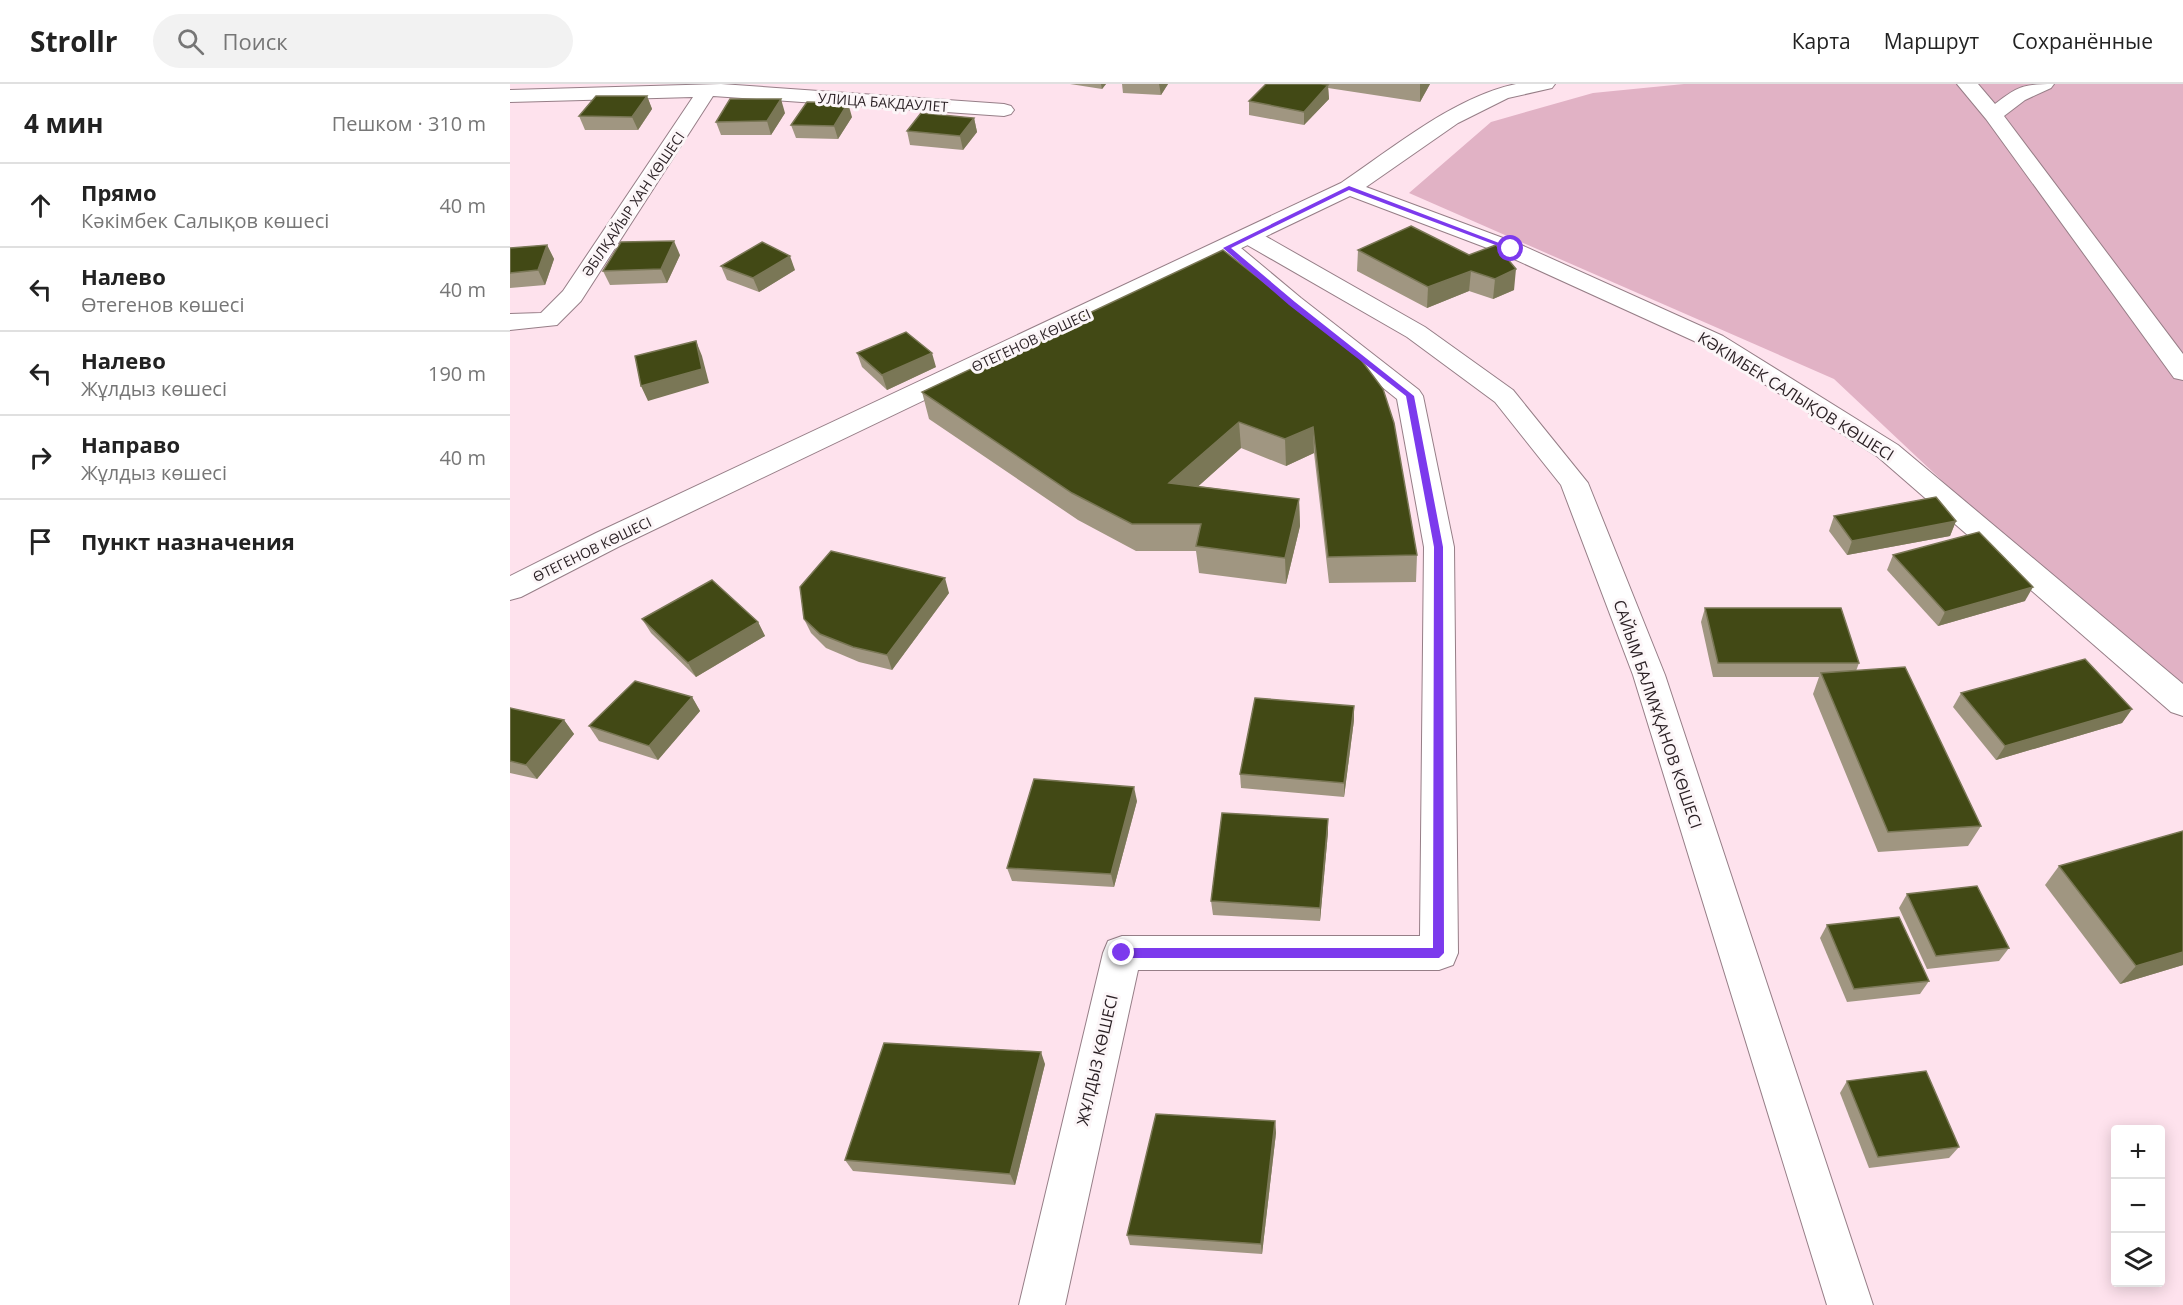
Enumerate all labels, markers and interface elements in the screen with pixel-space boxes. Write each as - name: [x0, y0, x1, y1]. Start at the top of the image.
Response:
- search box: [153, 14, 573, 68]
- text: Strollr: [30, 22, 117, 60]
- icon: search: [174, 25, 207, 58]
- text: Поиск: [222, 26, 288, 56]
- text: Карта: [1792, 27, 1851, 55]
- text: Маршрут: [1884, 27, 1979, 55]
- text: Сохранённые: [2012, 27, 2153, 55]
- street label: УЛИЦА БАКДАУЛЕТ: [817, 88, 949, 116]
- text: 4 мин: [24, 105, 104, 141]
- text: Пешком · 310 m: [332, 110, 486, 137]
- street label: ӘБІЛҚАЙЫР ХАН КӨШЕСІ: [577, 128, 689, 280]
- text: Прямо: [81, 177, 157, 207]
- icon: ahead: [24, 189, 57, 222]
- text: 40 m: [439, 192, 486, 219]
- text: Кәкімбек Салықов көшесі: [81, 207, 329, 234]
- route start: [1497, 235, 1523, 261]
- text: Налево: [81, 261, 166, 291]
- icon: left: [24, 273, 57, 306]
- text: 40 m: [439, 276, 486, 303]
- text: Өтегенов көшесі: [81, 291, 244, 318]
- street label: ӨТЕГЕНОВ КӨШЕСІ: [968, 304, 1094, 376]
- street label: КӘКІМБЕК САЛЫҚОВ КӨШЕСІ: [1694, 326, 1898, 466]
- text: Налево: [81, 345, 166, 375]
- icon: left: [24, 357, 57, 390]
- text: 190 m: [428, 360, 486, 387]
- text: Жұлдыз көшесі: [81, 375, 227, 402]
- text: Направо: [81, 429, 180, 459]
- icon: right: [24, 441, 57, 474]
- text: 40 m: [439, 444, 486, 471]
- text: Жұлдыз көшесі: [81, 459, 227, 486]
- street label: ӨТЕГЕНОВ КӨШЕСІ: [530, 512, 654, 586]
- icon: arrive: [24, 525, 57, 558]
- text: Пункт назначения: [81, 526, 295, 556]
- street label: САЙЫМ БАЛМҰҚАНОВ КӨШЕСІ: [1608, 597, 1708, 831]
- route end: [1108, 939, 1134, 965]
- street label: ЖҰЛДЫЗ КӨШЕСІ: [1071, 992, 1123, 1128]
- map controls: [2111, 1125, 2165, 1287]
- button: +: [2111, 1125, 2165, 1179]
- button: −: [2111, 1179, 2165, 1233]
- button: layers: [2111, 1233, 2165, 1287]

